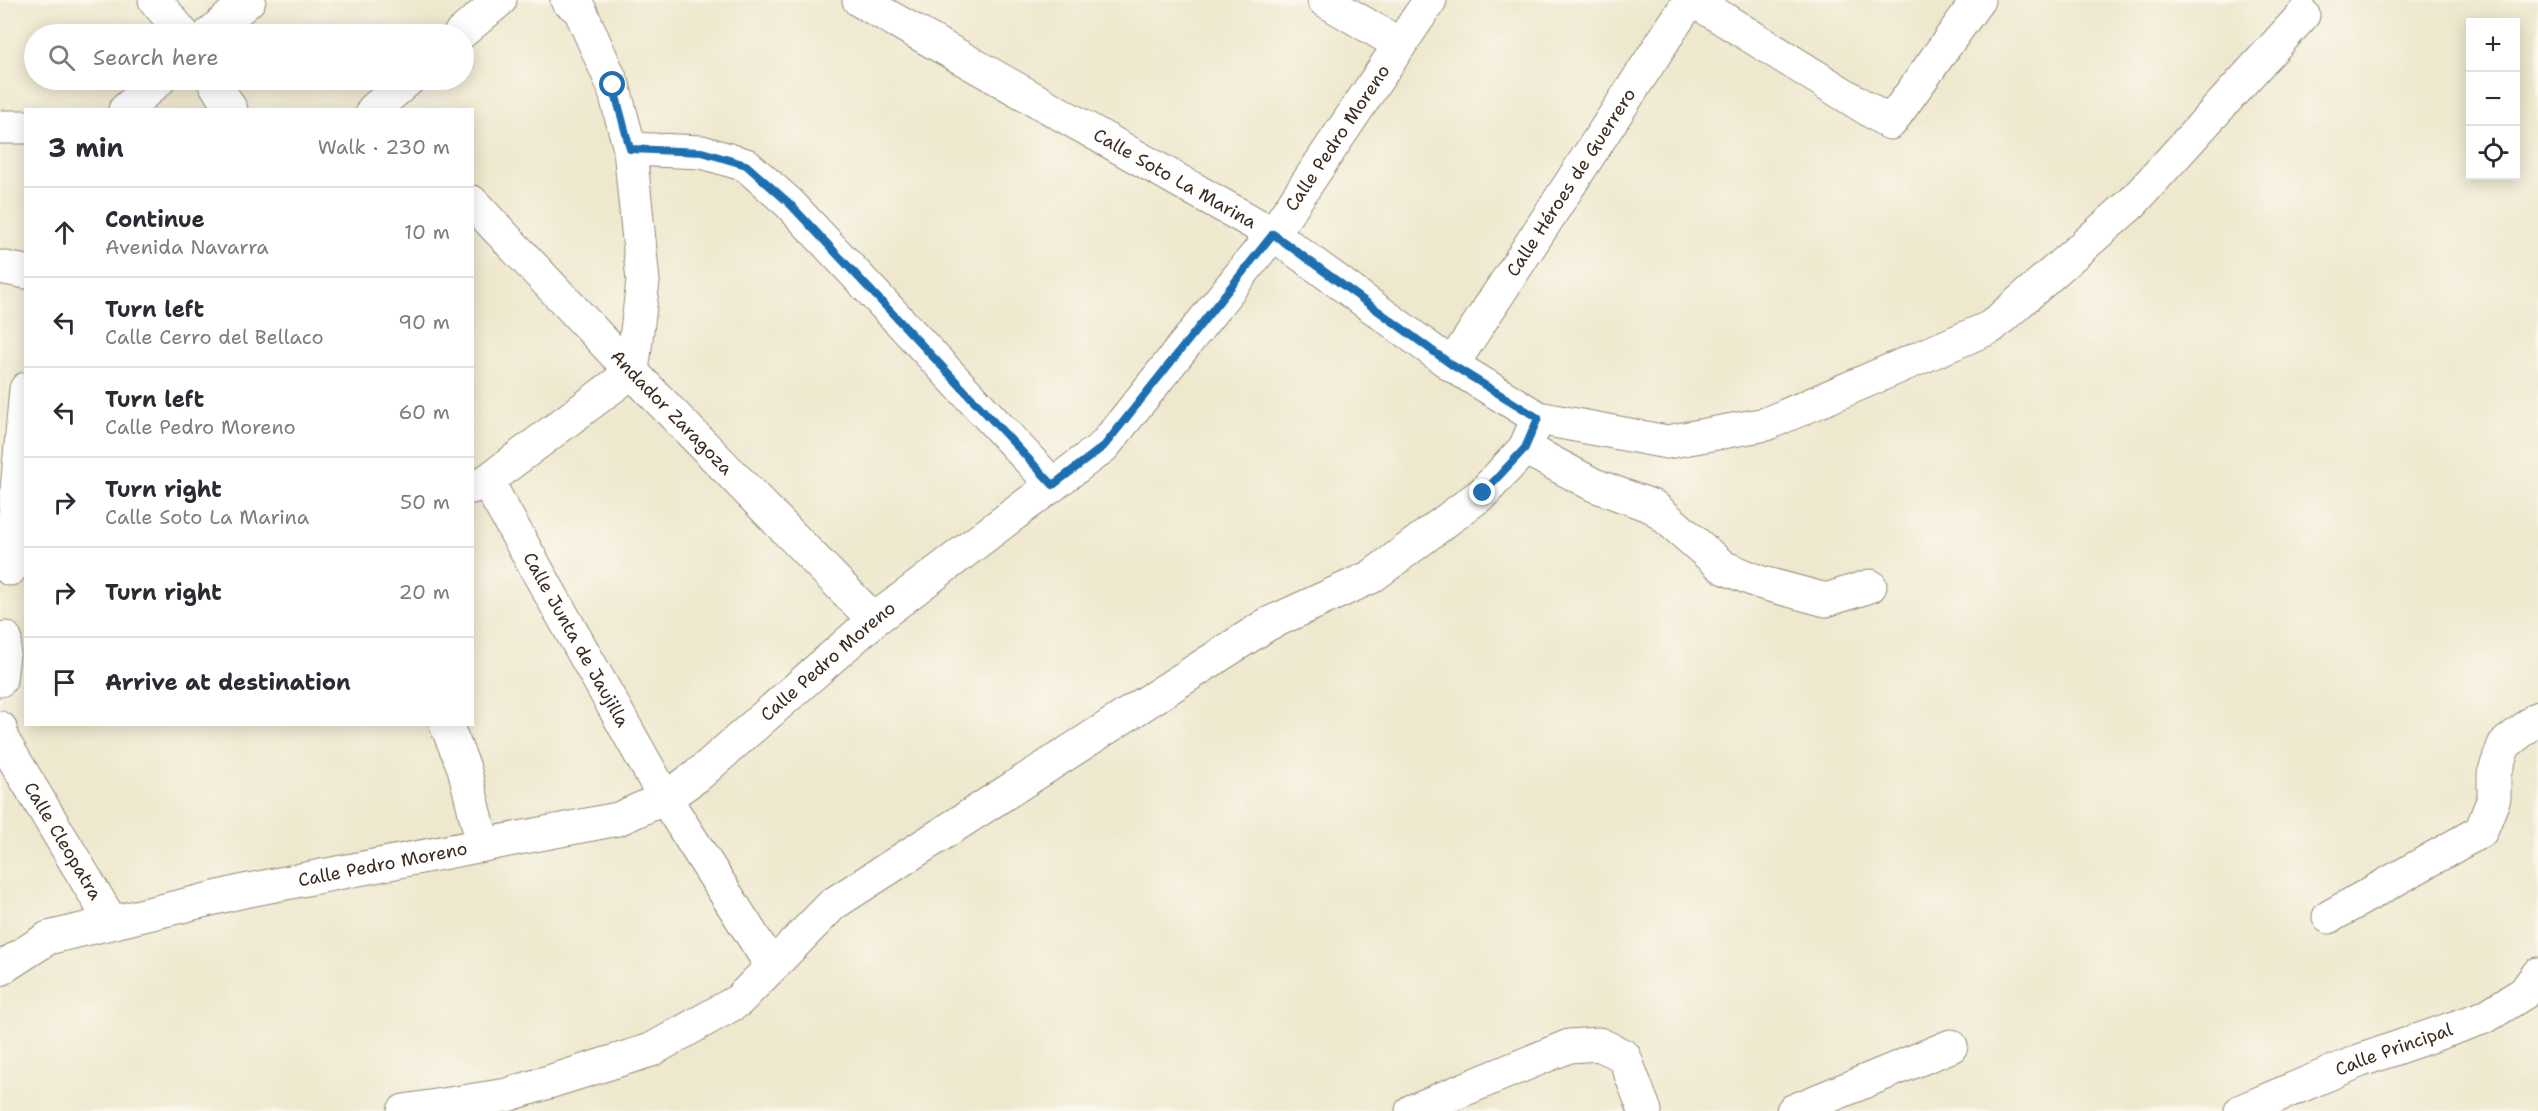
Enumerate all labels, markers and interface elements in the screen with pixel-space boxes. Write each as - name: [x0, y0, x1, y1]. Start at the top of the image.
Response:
- map controls: [2466, 18, 2520, 180]
- button: +: [2466, 18, 2520, 72]
- search box: [24, 24, 474, 90]
- icon: search: [45, 41, 78, 74]
- text: Search here: [93, 43, 219, 72]
- street label: Calle Pedro Moreno: [1280, 60, 1395, 216]
- route start: [599, 71, 625, 97]
- button: −: [2466, 72, 2520, 126]
- street label: Calle Héroes de Guerrero: [1501, 84, 1641, 281]
- street label: Calle Soto La Marina: [1089, 123, 1261, 234]
- button: locate: [2466, 126, 2520, 180]
- text: 3 min: [48, 130, 124, 165]
- text: Walk · 230 m: [318, 134, 450, 160]
- text: Continue: [105, 205, 205, 234]
- icon: ahead: [48, 216, 81, 249]
- text: 10 m: [404, 219, 450, 245]
- text: Avenida Navarra: [105, 234, 269, 260]
- text: Turn left: [105, 295, 204, 324]
- icon: left: [48, 306, 81, 339]
- text: 90 m: [398, 309, 450, 335]
- text: Calle Cerro del Bellaco: [105, 324, 324, 350]
- street label: Andador Zaragoza: [605, 345, 738, 480]
- text: Turn left: [105, 385, 204, 414]
- icon: left: [48, 396, 81, 429]
- text: 60 m: [398, 399, 450, 425]
- text: Calle Pedro Moreno: [105, 414, 296, 440]
- text: Turn right: [105, 475, 222, 504]
- route end: [1469, 479, 1495, 505]
- icon: right: [48, 486, 81, 519]
- text: 50 m: [400, 489, 450, 515]
- text: Calle Soto La Marina: [105, 504, 309, 530]
- street label: Calle Junta de Jaujilla: [517, 548, 635, 731]
- icon: right: [48, 576, 81, 609]
- text: Turn right: [105, 578, 222, 607]
- text: 20 m: [399, 579, 450, 605]
- street label: Calle Pedro Moreno: [755, 596, 900, 727]
- icon: arrive: [48, 666, 81, 699]
- text: Arrive at destination: [105, 668, 351, 697]
- street label: Calle Cleopatra: [18, 778, 108, 904]
- street label: Calle Pedro Moreno: [296, 836, 469, 892]
- street label: Calle Principal: [2332, 1017, 2456, 1082]

